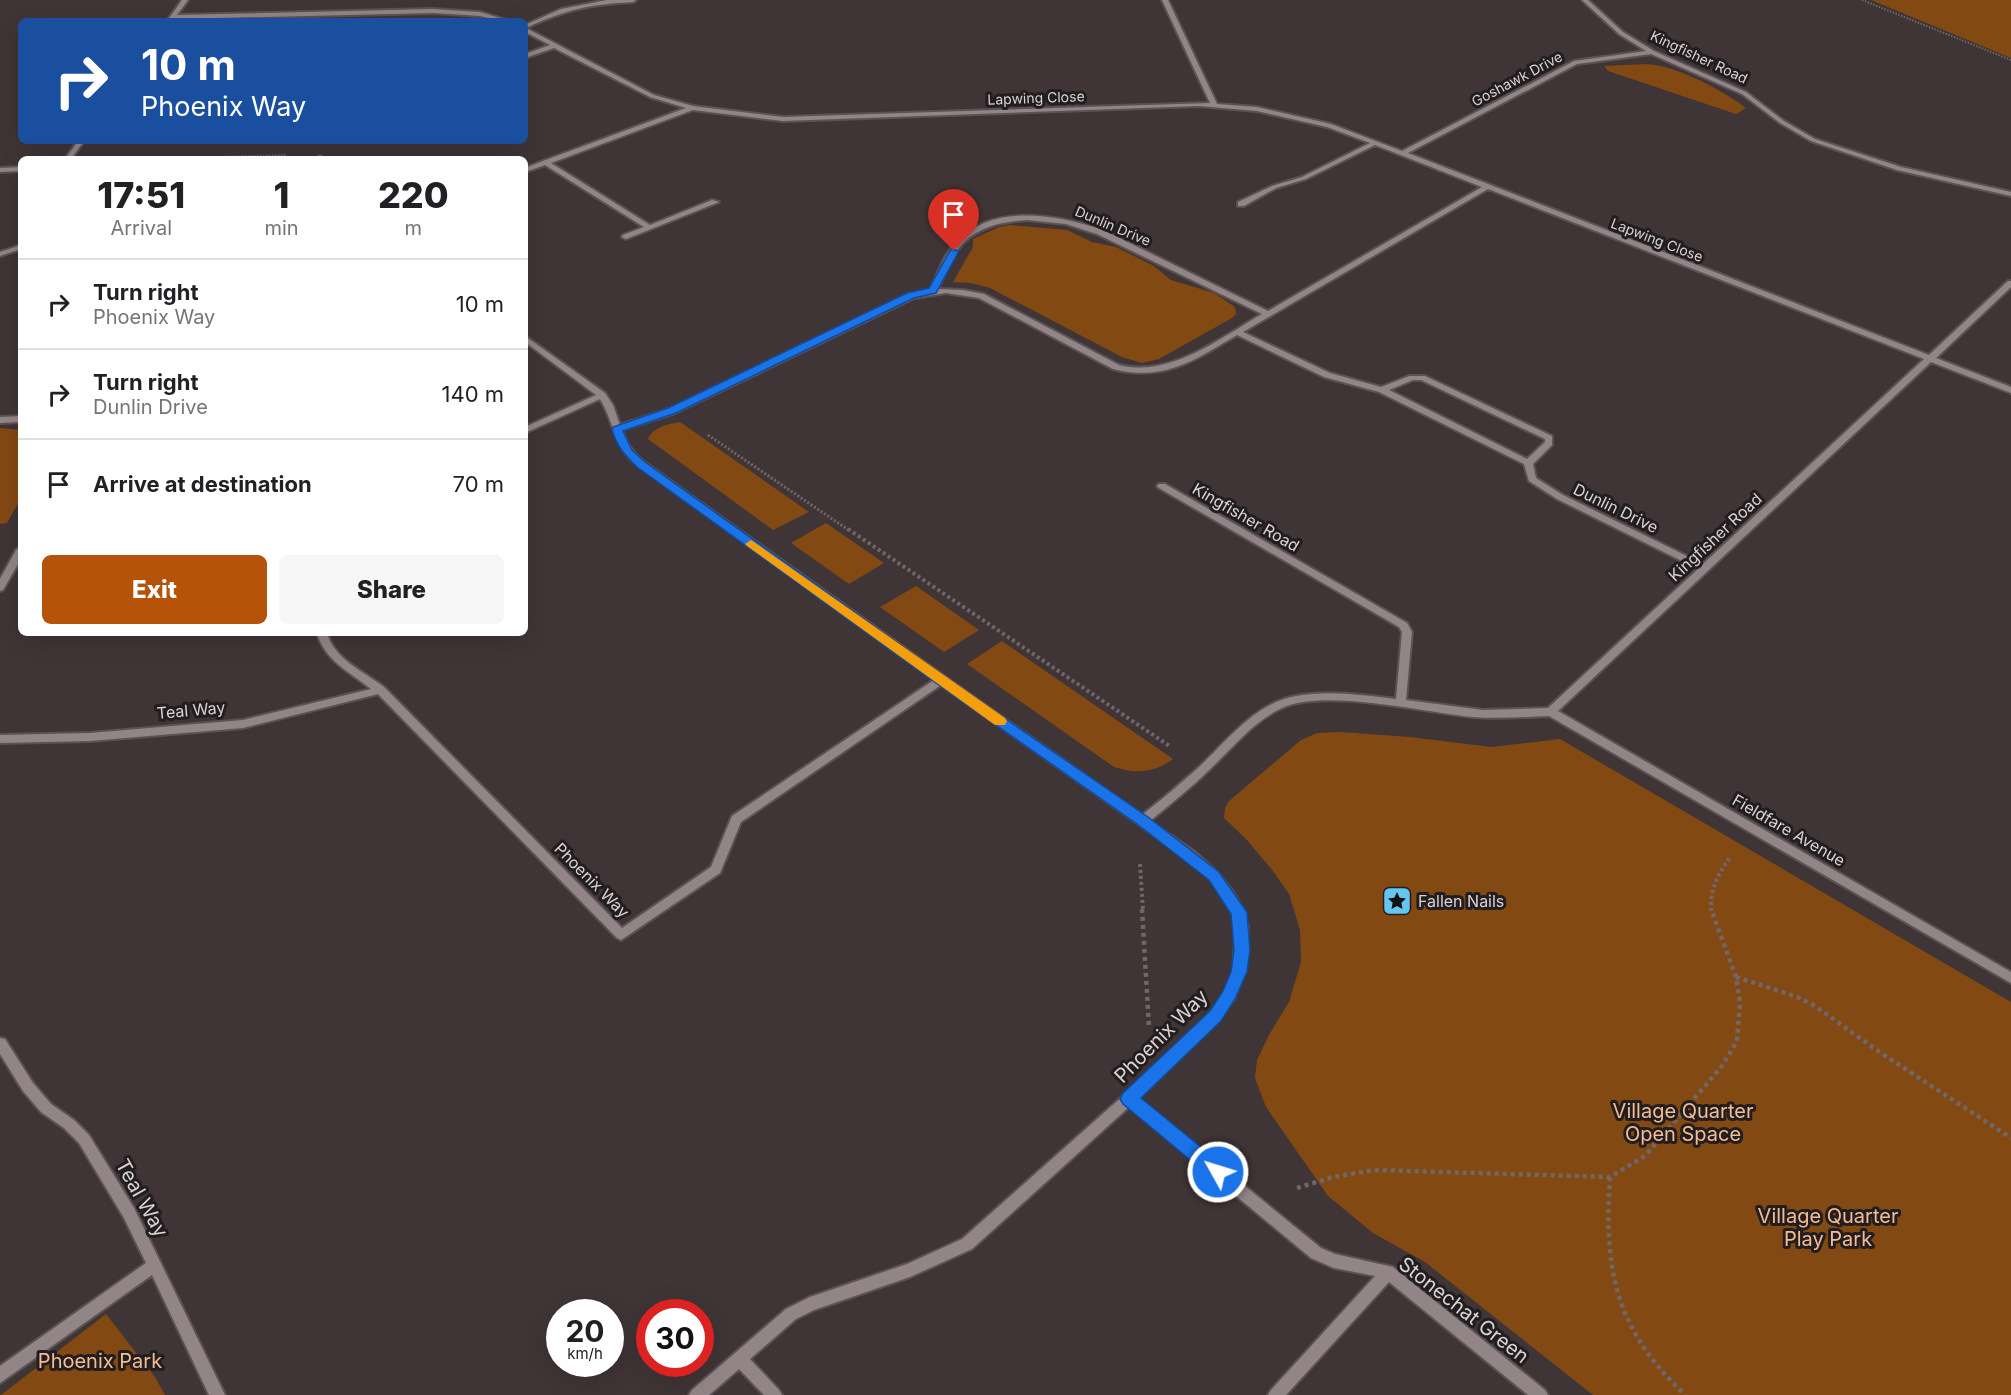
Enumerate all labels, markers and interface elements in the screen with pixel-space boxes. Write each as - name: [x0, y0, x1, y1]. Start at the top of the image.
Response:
- street label: Kingfisher Road: [1648, 27, 1751, 86]
- text: 10 m: [141, 39, 236, 90]
- icon: right: [42, 42, 120, 120]
- street label: Goshawk Drive: [1469, 48, 1565, 110]
- street label: Lapwing Close: [987, 87, 1085, 108]
- text: Phoenix Way: [141, 90, 306, 123]
- text: 17:51: [97, 173, 185, 217]
- text: 1: [274, 173, 289, 217]
- text: 220: [378, 173, 449, 217]
- pin: [928, 189, 979, 251]
- icon: arrive: [937, 198, 970, 231]
- street label: Dunlin Drive: [1073, 202, 1154, 249]
- street label: Lapwing Close: [1609, 214, 1706, 265]
- text: Arrival: [110, 216, 172, 240]
- text: min: [264, 216, 299, 240]
- text: m: [405, 216, 422, 240]
- text: Turn right: [93, 279, 199, 305]
- icon: right: [42, 288, 75, 321]
- text: 10 m: [456, 291, 504, 317]
- text: Phoenix Way: [93, 305, 215, 329]
- text: Turn right: [93, 369, 199, 395]
- icon: right: [42, 378, 75, 411]
- text: 140 m: [442, 381, 504, 407]
- text: Dunlin Drive: [93, 395, 208, 419]
- icon: arrive: [42, 468, 75, 501]
- text: Arrive at destination: [93, 471, 312, 497]
- text: 70 m: [453, 471, 504, 497]
- street label: Kingfisher Road: [1189, 478, 1303, 556]
- street label: Dunlin Drive: [1570, 479, 1662, 537]
- street label: Kingfisher Road: [1664, 489, 1766, 585]
- button: Exit: [42, 555, 267, 624]
- button: Share: [279, 555, 504, 624]
- street label: Teal Way: [156, 697, 226, 723]
- street label: Fieldfare Avenue: [1729, 790, 1849, 870]
- street label: Phoenix Way: [550, 838, 634, 922]
- place icon: Fallen Nails: [1381, 885, 1413, 917]
- place label: Fallen Nails: [1418, 891, 1504, 911]
- street label: Phoenix Way: [1109, 984, 1213, 1088]
- park label: Village Quarter Open Space: [1613, 1099, 1754, 1146]
- position arrow: [1186, 1140, 1250, 1204]
- street label: Teal Way: [111, 1155, 173, 1241]
- park label: Village Quarter Play Park: [1758, 1204, 1899, 1251]
- street label: Stonechat Green: [1394, 1252, 1534, 1368]
- speed limit sign: 30: [636, 1299, 714, 1377]
- text: 20: [565, 1313, 605, 1349]
- text: km/h: [567, 1344, 603, 1363]
- park label: Phoenix Park: [38, 1349, 162, 1373]

